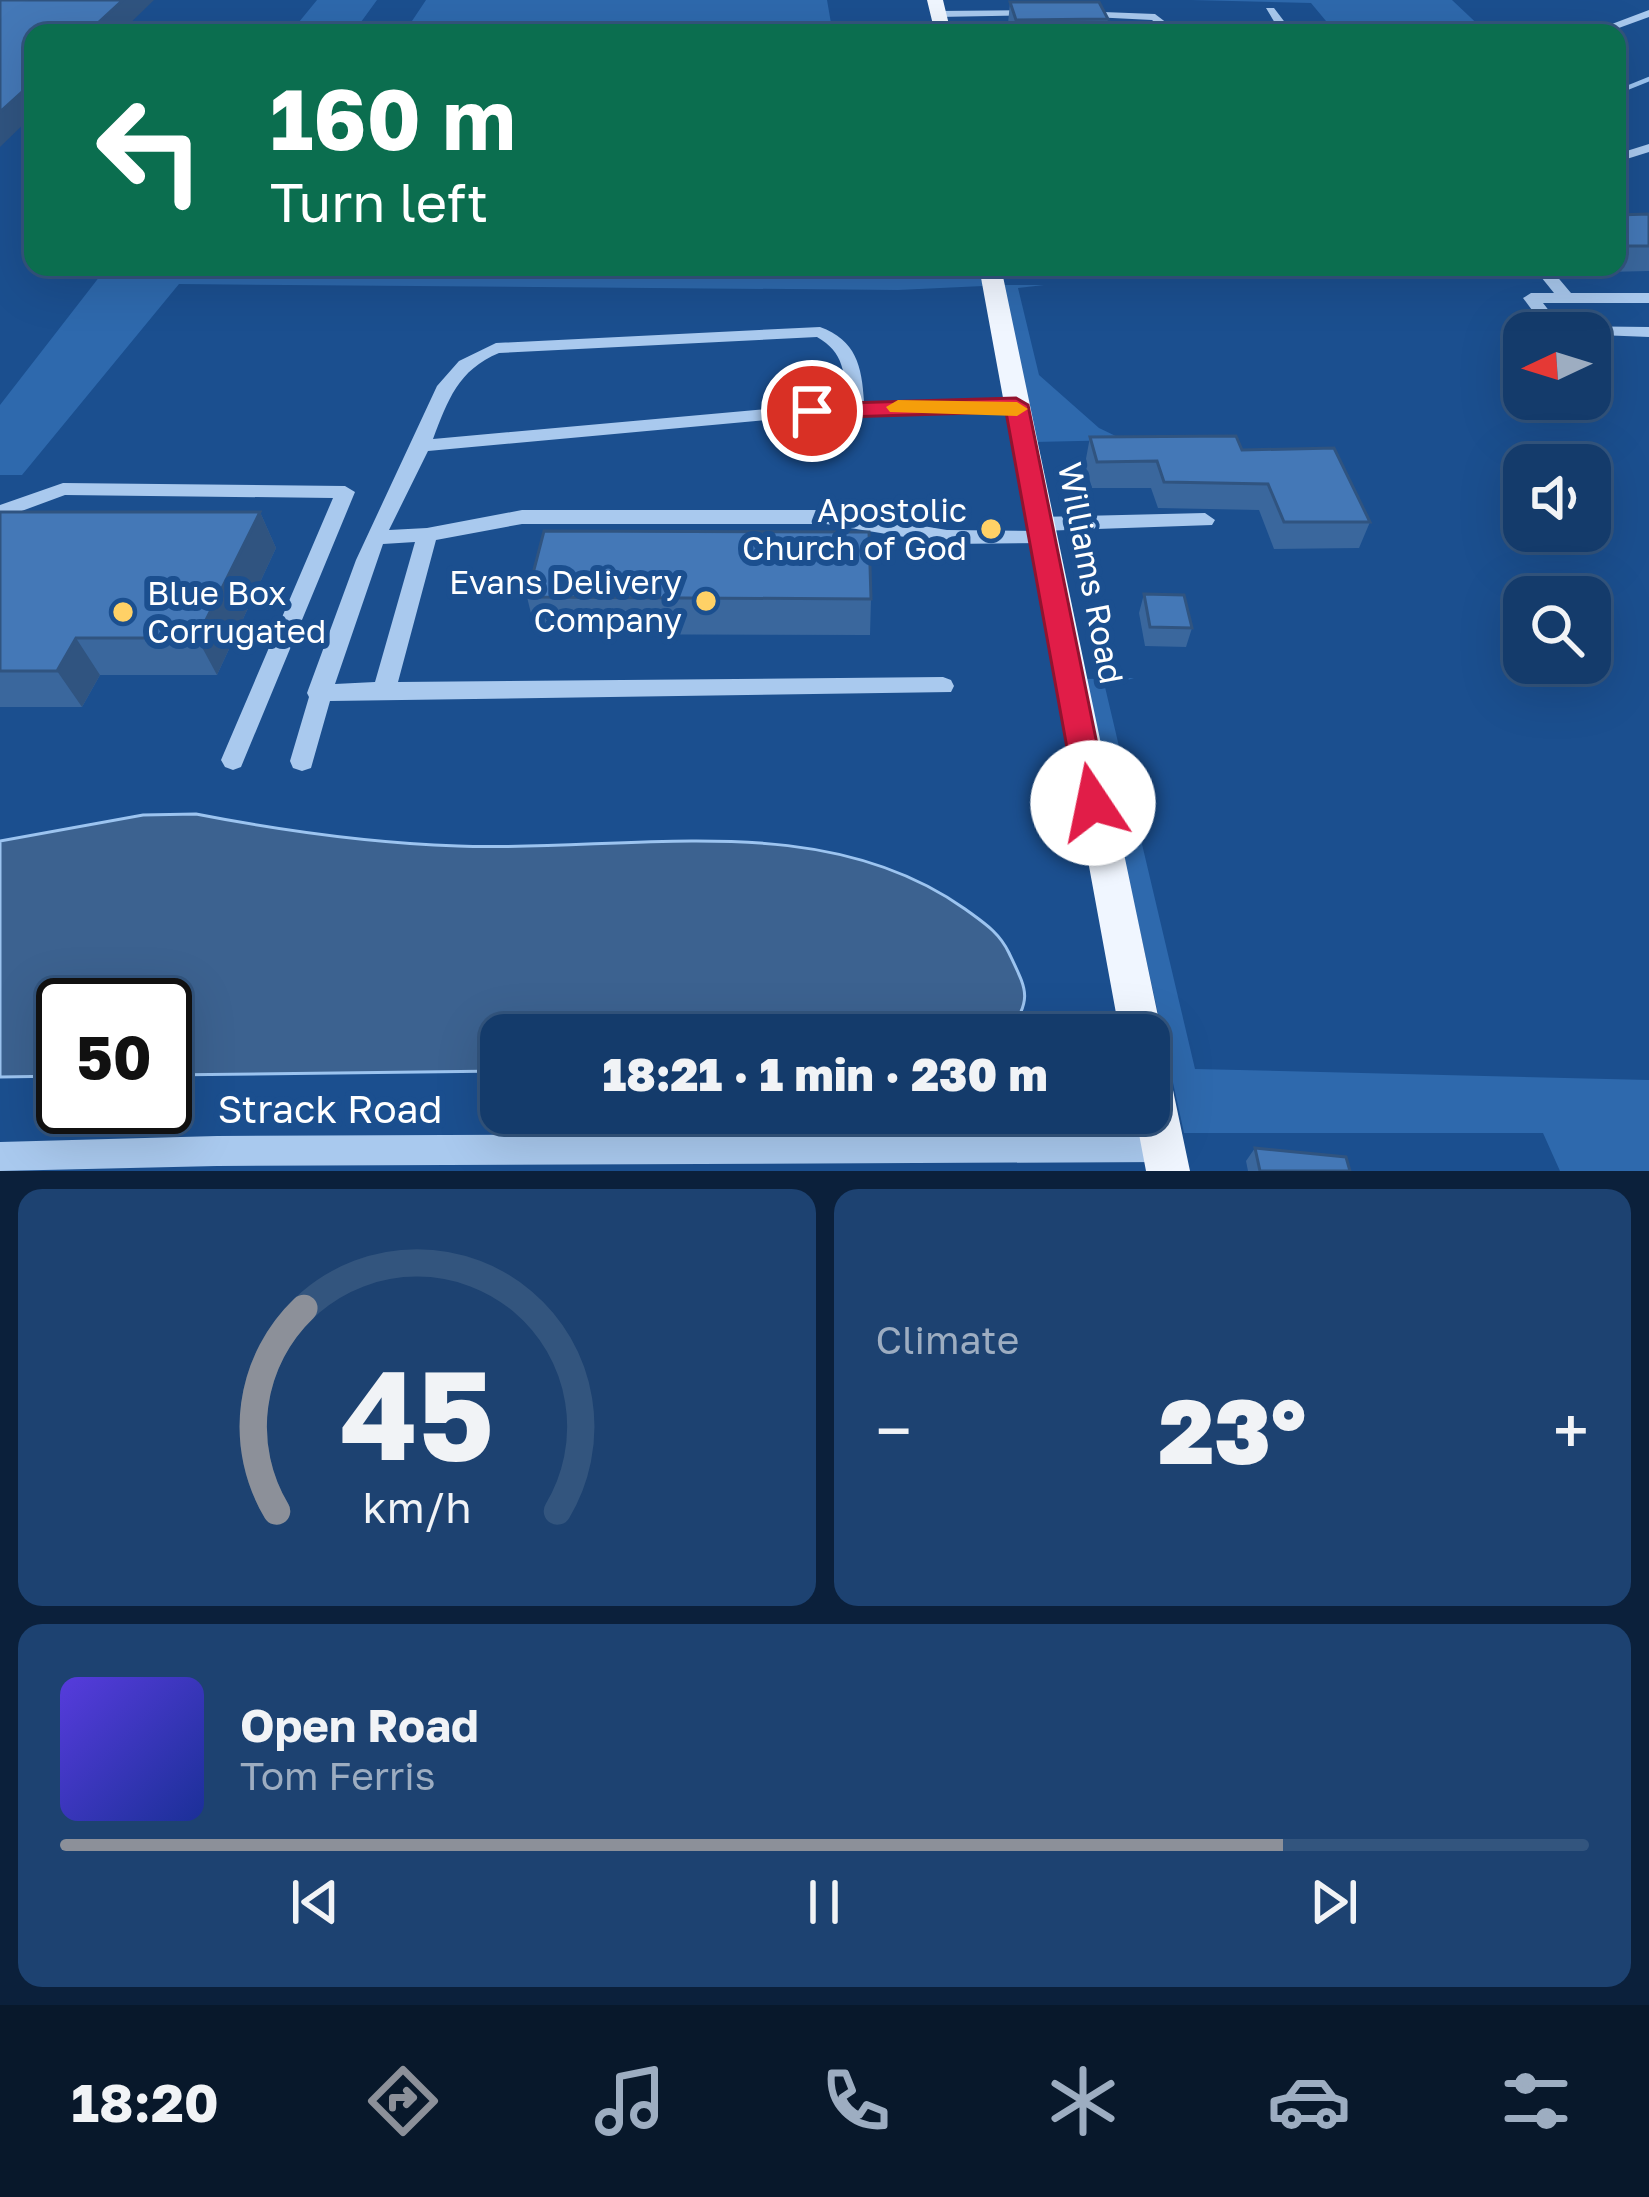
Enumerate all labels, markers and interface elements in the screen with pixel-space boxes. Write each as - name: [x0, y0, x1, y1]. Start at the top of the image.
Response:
- text: 160 m: [270, 68, 516, 168]
- icon: left: [72, 72, 228, 228]
- text: Turn left: [270, 169, 488, 234]
- north arrow: [1503, 312, 1611, 420]
- map controls: [1503, 312, 1611, 684]
- pin: [761, 360, 863, 462]
- icon: arrive: [779, 378, 845, 444]
- button: sound: [1503, 444, 1611, 552]
- street label: Williams Road: [1051, 459, 1132, 687]
- place label: Apostolic Church of God: [742, 490, 967, 567]
- marker: Apostolic Church of God: [978, 516, 1004, 542]
- place label: Evans Delivery Company: [449, 562, 682, 639]
- place label: Blue Box Corrugated: [147, 573, 326, 650]
- button: search: [1503, 576, 1611, 684]
- marker: Evans Delivery Company: [693, 588, 719, 614]
- marker: Blue Box Corrugated: [110, 599, 136, 625]
- position arrow: [1030, 740, 1156, 866]
- speed limit sign: 50: [36, 978, 192, 1134]
- text: 18:21 · 1 min · 230 m: [602, 1047, 1048, 1101]
- street label: Strack Road: [217, 1085, 443, 1132]
- text: Climate: [876, 1316, 1019, 1363]
- text: 45: [340, 1338, 494, 1487]
- text: 23°: [1158, 1376, 1306, 1484]
- text: −: [876, 1390, 912, 1470]
- text: +: [1553, 1390, 1589, 1470]
- text: km/h: [362, 1480, 471, 1531]
- text: Open Road: [240, 1698, 479, 1752]
- text: Tom Ferris: [240, 1752, 435, 1799]
- icon: previous: [282, 1869, 348, 1935]
- icon: pause: [791, 1869, 857, 1935]
- icon: next: [1301, 1869, 1367, 1935]
- icon: directions: [361, 2059, 445, 2143]
- icon: music: [588, 2059, 672, 2143]
- icon: phone: [814, 2059, 898, 2143]
- icon: climate: [1041, 2059, 1125, 2143]
- icon: car: [1267, 2059, 1351, 2143]
- icon: filters: [1494, 2059, 1578, 2143]
- text: 18:20: [71, 2069, 219, 2134]

